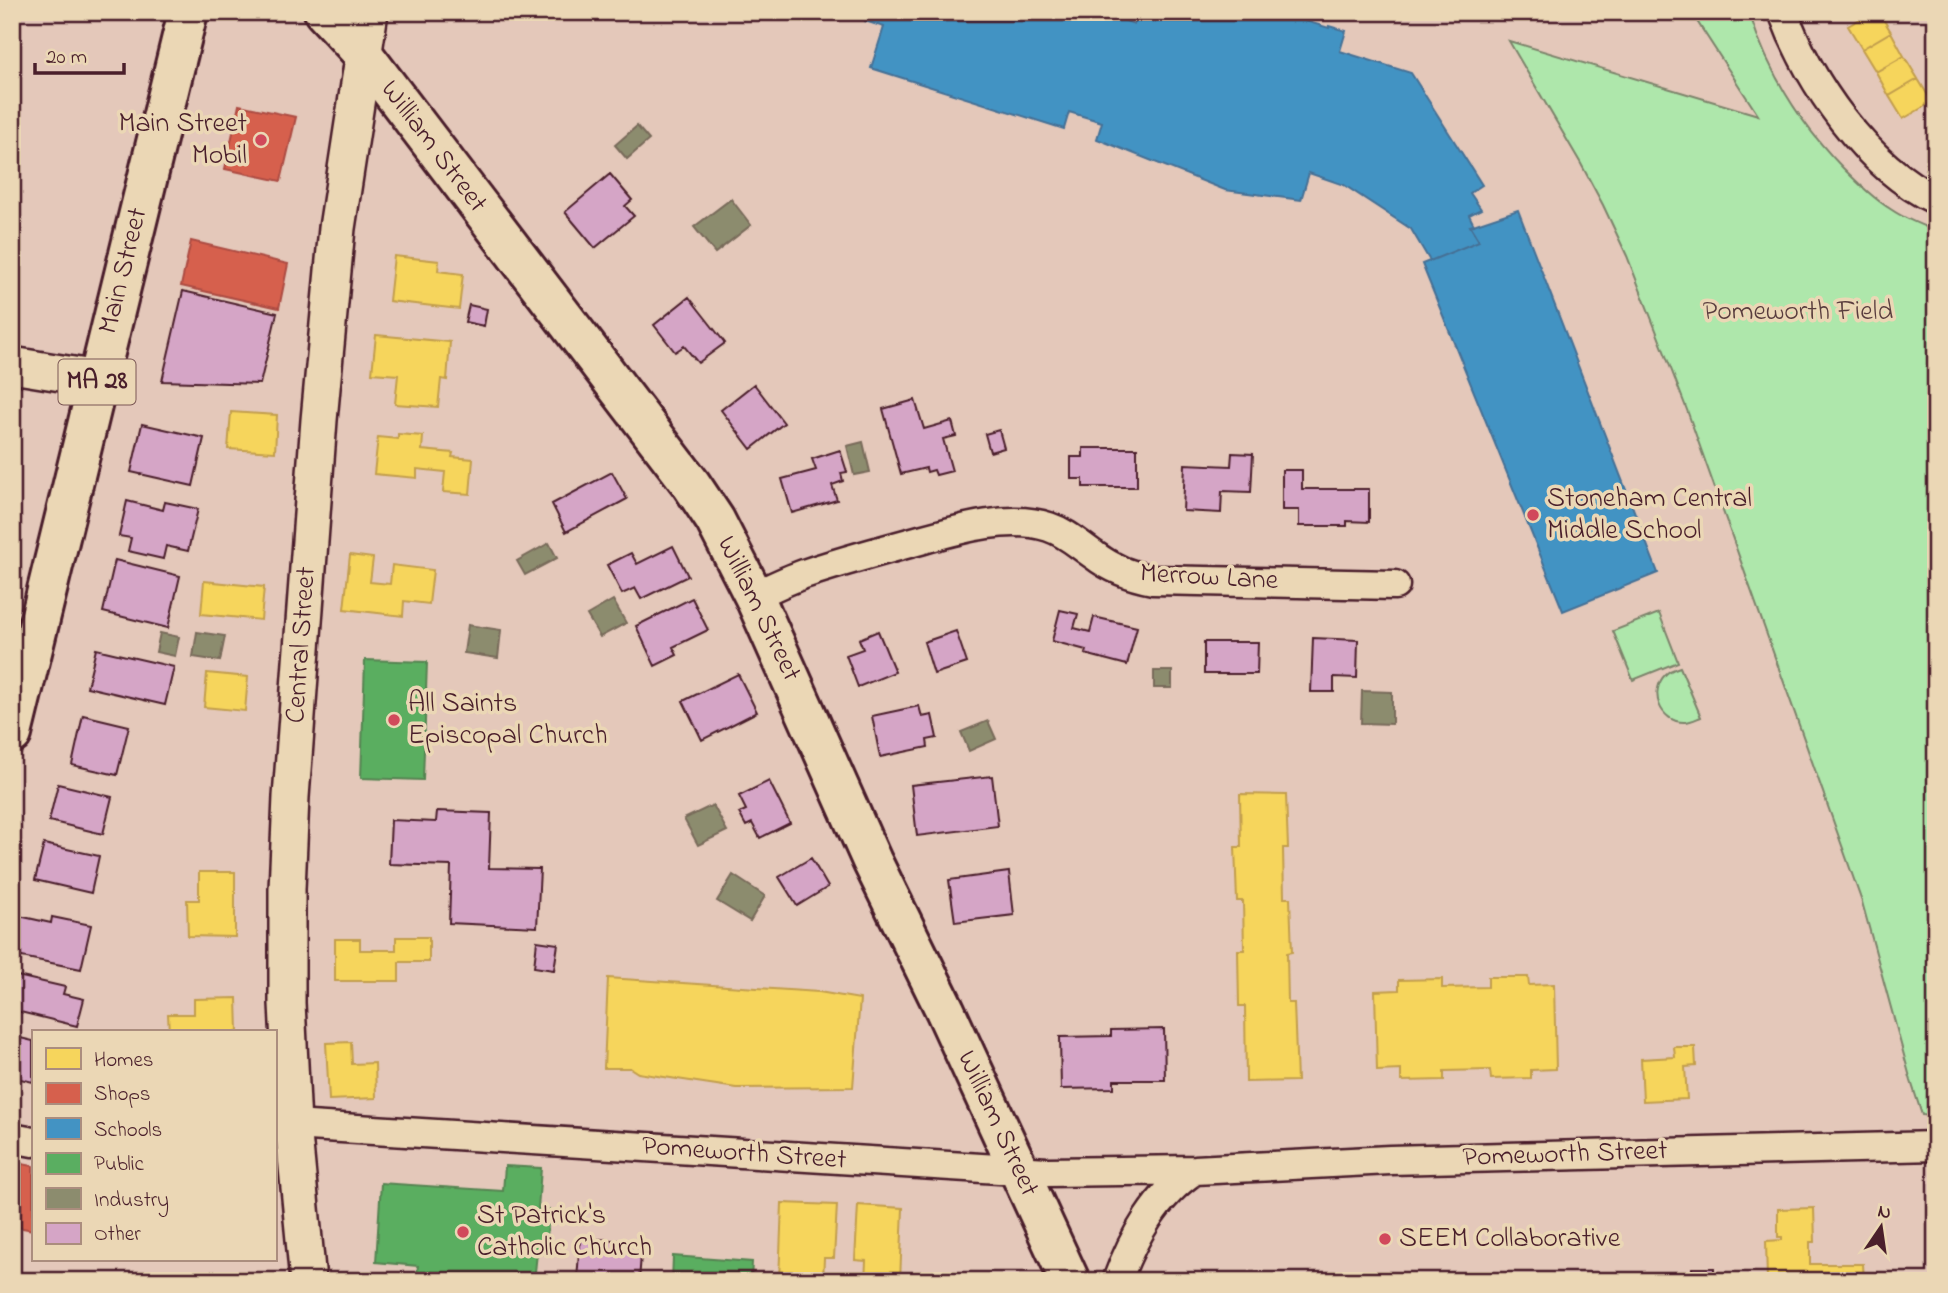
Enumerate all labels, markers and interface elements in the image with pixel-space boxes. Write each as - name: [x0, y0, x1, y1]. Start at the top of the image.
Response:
- scale bar: [35, 32, 124, 76]
- text: 20 m: [46, 43, 87, 73]
- street label: William Street: [369, 72, 497, 222]
- place label: Main Street Mobil: [118, 104, 247, 177]
- marker: Main Street Mobil: [253, 132, 269, 148]
- street label: Main Street: [89, 204, 159, 338]
- park label: Pomeworth Field: [1703, 292, 1894, 333]
- road number: MA 28: [58, 360, 136, 404]
- place label: Stoneham Central Middle School: [1547, 479, 1752, 552]
- marker: Stoneham Central Middle School: [1525, 507, 1541, 523]
- street label: William Street: [705, 529, 811, 689]
- street label: Merrow Lane: [1139, 554, 1280, 602]
- street label: Central Street: [276, 565, 328, 725]
- place label: All Saints Episcopal Church: [408, 684, 608, 757]
- marker: All Saints Episcopal Church: [386, 712, 402, 728]
- legend: [32, 1030, 276, 1262]
- street label: William Street: [945, 1044, 1049, 1204]
- text: Homes: [94, 1046, 154, 1076]
- text: Shops: [94, 1080, 151, 1110]
- text: Schools: [94, 1116, 162, 1146]
- street label: Pomeworth Street: [640, 1126, 848, 1182]
- street label: Pomeworth Street: [1462, 1131, 1668, 1179]
- text: Public: [94, 1150, 145, 1180]
- text: Industry: [94, 1186, 169, 1218]
- north arrow: [1846, 1192, 1916, 1262]
- place label: St Patrick's Catholic Church: [477, 1196, 652, 1269]
- text: N: [1875, 1198, 1894, 1228]
- place label: SEEM Collaborative: [1399, 1219, 1621, 1260]
- text: Other: [94, 1220, 141, 1250]
- marker: St Patrick's Catholic Church: [455, 1224, 471, 1240]
- marker: SEEM Collaborative: [1377, 1231, 1393, 1247]

